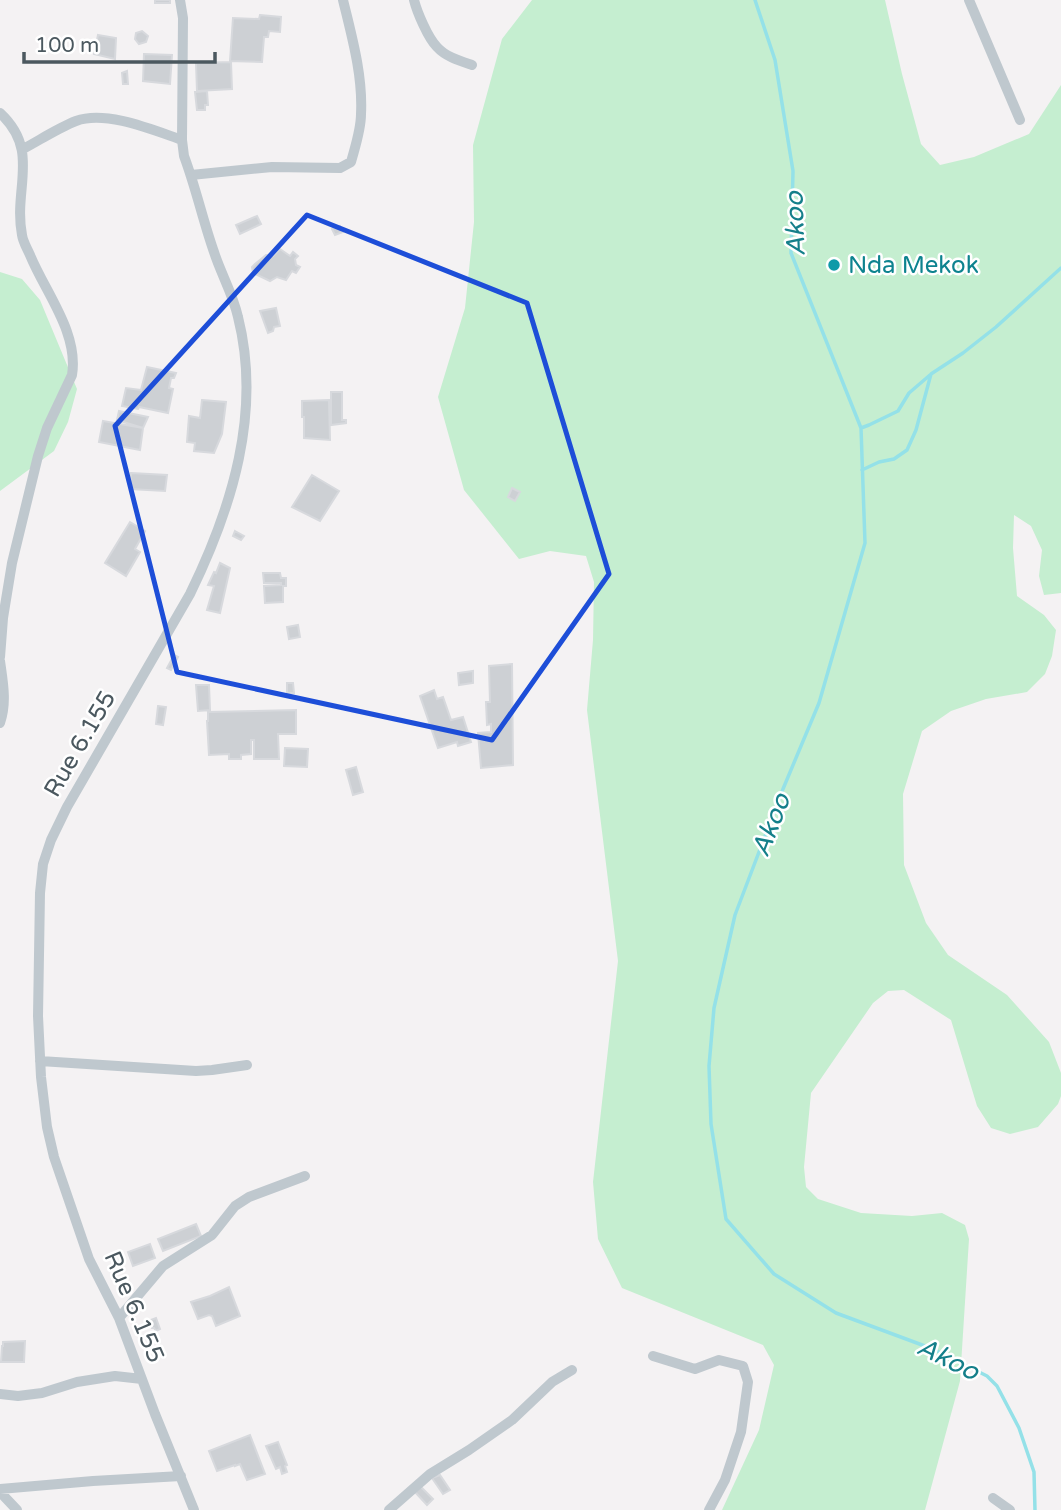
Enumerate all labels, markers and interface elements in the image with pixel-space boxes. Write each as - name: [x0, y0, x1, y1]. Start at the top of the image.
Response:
- scale bar: [24, 21, 215, 65]
- text: 100 m: [35, 33, 99, 58]
- water label: Akoo: [778, 190, 812, 257]
- place label: Nda Mekok: [848, 251, 979, 280]
- marker: Nda Mekok: [826, 257, 842, 273]
- street label: Rue 6.155: [38, 686, 122, 802]
- water label: Akoo: [745, 788, 798, 861]
- street label: Rue 6.155: [98, 1247, 170, 1367]
- water label: Akoo: [912, 1331, 985, 1388]

